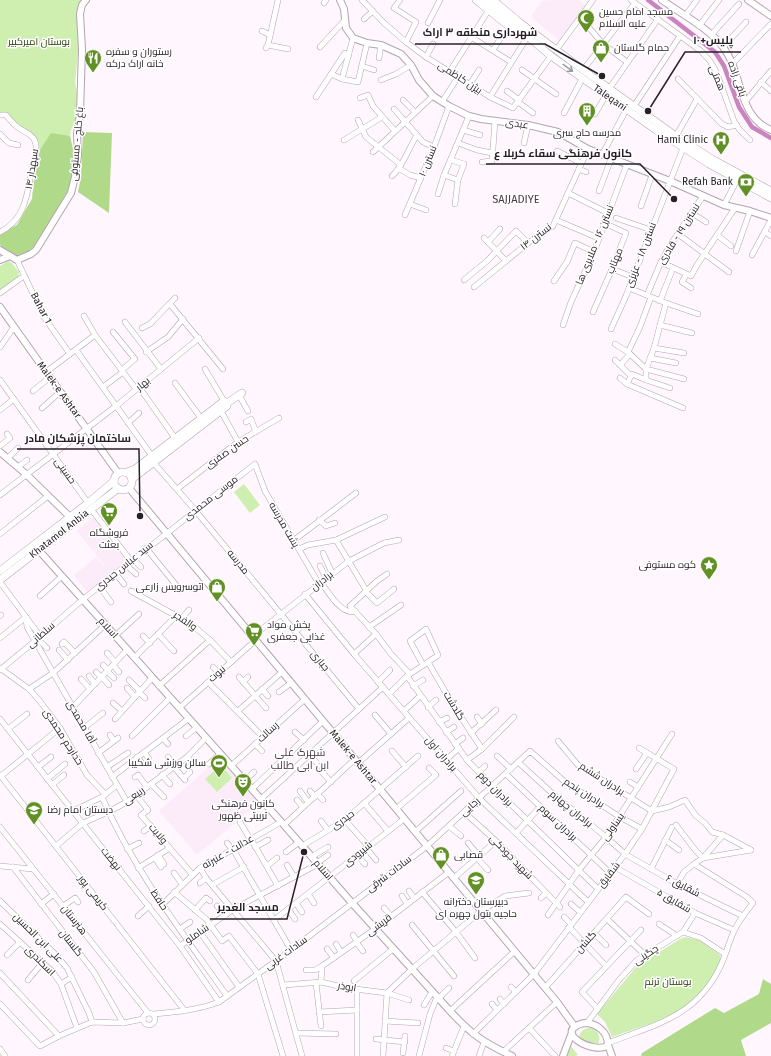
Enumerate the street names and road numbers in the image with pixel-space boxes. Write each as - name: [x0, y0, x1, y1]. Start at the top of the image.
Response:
- street label: بیژن کاظمی: [436, 59, 484, 97]
- street label: باقی زاده: [725, 59, 749, 99]
- street label: همتی: [706, 63, 728, 93]
- street label: Taleqani: [591, 82, 629, 114]
- street label: باغ خلج - مستوفی: [68, 106, 86, 182]
- street label: عبدی: [505, 116, 529, 132]
- street label: نسترن ۱۰: [416, 144, 440, 178]
- street label: سپهدار ۱۴: [23, 148, 41, 190]
- street label: نسترن ۱۹ - قادری: [655, 201, 703, 267]
- street label: نسترن ۱۶ - ملایری ها: [574, 203, 616, 287]
- street label: نسترن ۱۴: [518, 221, 554, 253]
- street label: نسترن ۱۸ - عزیزی: [623, 221, 659, 289]
- street label: مهتاب: [604, 246, 626, 276]
- street label: Bahar 1: [28, 290, 54, 326]
- street label: Malek-e Ashtar: [34, 359, 84, 421]
- street label: بهار: [133, 375, 153, 394]
- street label: حسن صفری: [203, 433, 251, 471]
- street label: حسینی: [52, 456, 78, 486]
- street label: موسی محمدی: [182, 473, 240, 523]
- street label: پشت مدرسه: [266, 500, 302, 550]
- street label: Khatamol Anbia: [27, 507, 91, 561]
- street label: سید عباس حیدری: [93, 539, 155, 593]
- street label: مدرسه: [224, 547, 252, 577]
- street label: برادران: [308, 569, 336, 593]
- street label: والفجر: [170, 608, 199, 633]
- street label: اسلام: [95, 615, 120, 642]
- street label: سلطانی: [24, 620, 58, 650]
- street label: جباری: [308, 648, 332, 674]
- street label: نبوت: [206, 663, 228, 685]
- street label: گلدشت: [441, 689, 467, 723]
- street label: آقا محمدی: [64, 698, 98, 746]
- street label: خدارحم محمدی: [40, 707, 86, 768]
- street label: رسالت: [255, 719, 281, 745]
- street label: Malek-e Ashtar: [327, 727, 379, 787]
- street label: برادران اول: [422, 734, 460, 774]
- street label: برادران ششم: [577, 760, 627, 799]
- street label: برادران دوم: [474, 769, 515, 810]
- street label: برادران پنجم: [561, 775, 607, 811]
- street label: ربیعی: [121, 784, 147, 808]
- street label: برادران چهارم: [546, 788, 595, 831]
- street label: رجایی: [458, 795, 482, 819]
- street label: برادران سوم: [536, 802, 580, 845]
- street label: حیدری: [329, 808, 357, 832]
- street label: یساولی: [599, 810, 627, 843]
- street label: ولایت: [146, 821, 170, 847]
- street label: عدالت - عنبرته: [200, 832, 256, 872]
- street label: شهید جودکی: [487, 832, 535, 882]
- street label: شیرودی: [341, 839, 375, 869]
- street label: نهضت: [98, 845, 124, 873]
- street label: سادات شرقی: [364, 853, 414, 895]
- street label: اسلام: [310, 857, 335, 884]
- street label: شقایق: [595, 860, 623, 890]
- street label: کریمی پور: [75, 872, 110, 913]
- street label: شقایق ۶: [664, 872, 702, 900]
- street label: شقایق ۵: [655, 886, 693, 916]
- street label: حافظ: [148, 887, 170, 913]
- street label: هنرستان: [59, 903, 89, 937]
- street label: علی ابن الحسین: [11, 911, 65, 965]
- street label: قریشی: [364, 911, 394, 939]
- street label: شاملو: [183, 922, 211, 946]
- street label: گلستان: [57, 927, 85, 959]
- street label: گلشن: [573, 929, 599, 955]
- street label: سادات غربی: [262, 934, 310, 972]
- street label: چگینی: [631, 942, 661, 968]
- street label: اسکندری: [23, 944, 57, 978]
- street label: ابوذر: [336, 979, 357, 994]

